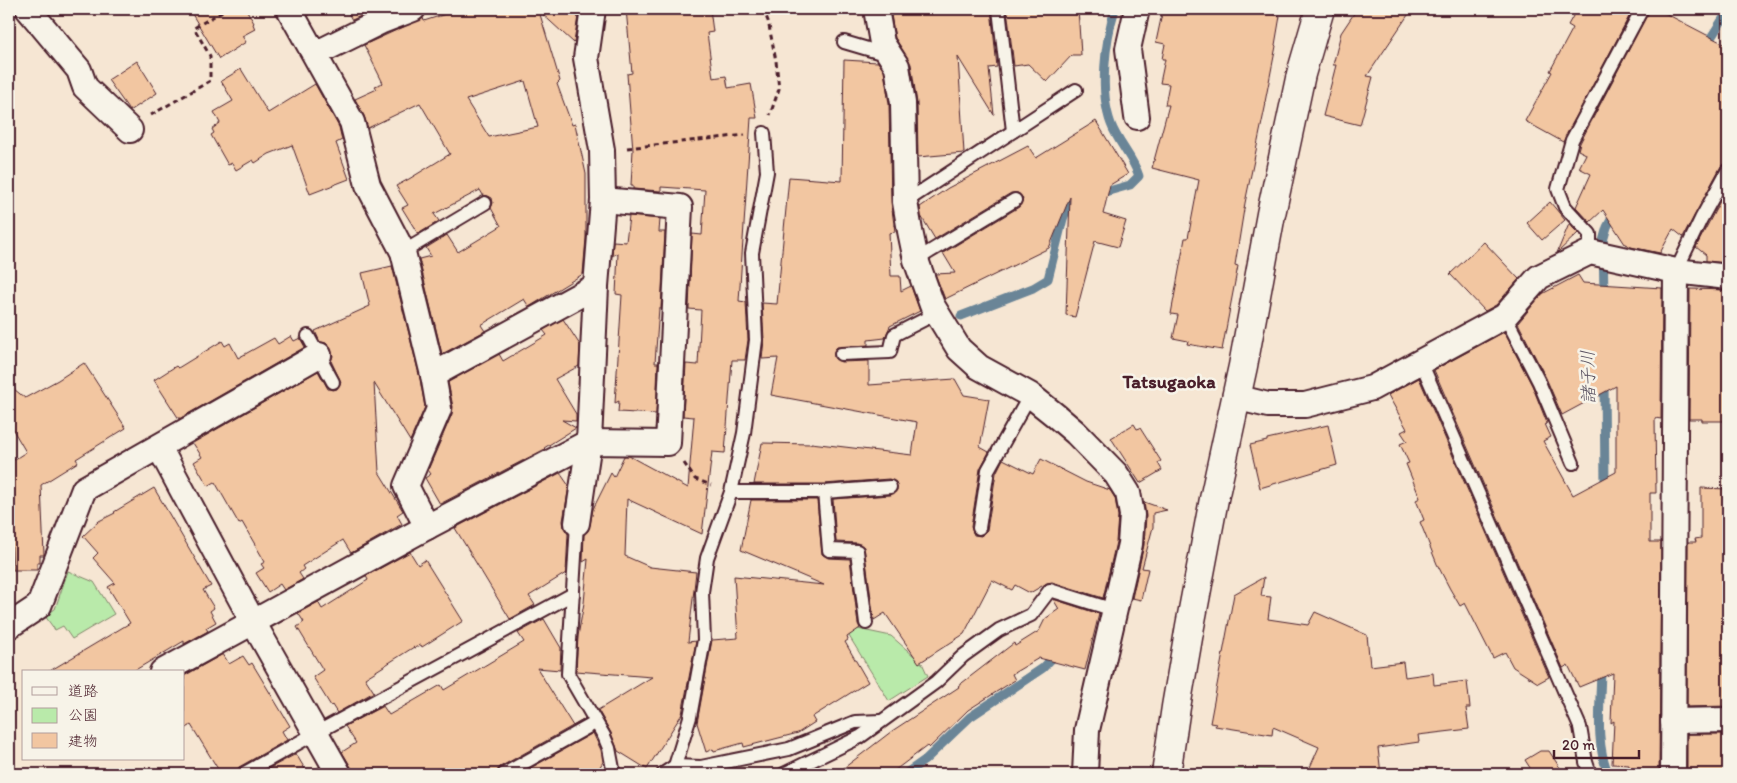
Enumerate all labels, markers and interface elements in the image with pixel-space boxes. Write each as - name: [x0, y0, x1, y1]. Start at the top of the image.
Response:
- water label: 諸子川: [1577, 350, 1599, 404]
- district label: Tatsugaoka: [1121, 370, 1216, 393]
- legend: [22, 670, 185, 760]
- text: 道路: [68, 682, 98, 700]
- text: 公園: [68, 706, 98, 724]
- scale bar: [1554, 728, 1640, 760]
- text: 建物: [68, 732, 98, 750]
- text: 20 m: [1562, 736, 1596, 754]

